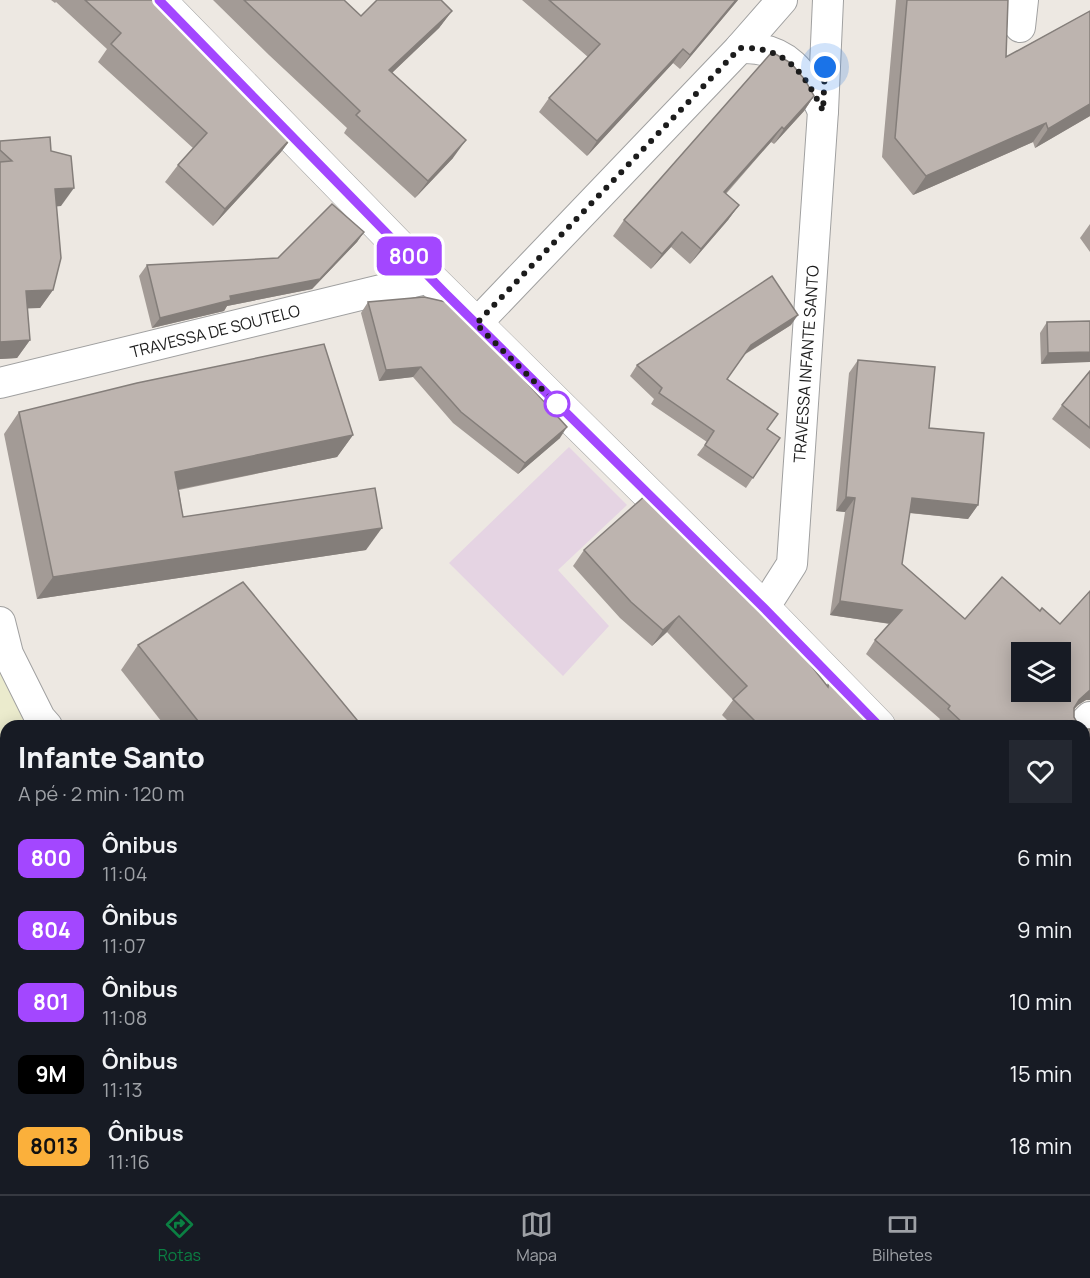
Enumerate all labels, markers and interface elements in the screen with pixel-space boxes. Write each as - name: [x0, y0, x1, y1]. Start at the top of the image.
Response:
- your location: [810, 52, 840, 82]
- line badge: 800: [374, 236, 444, 276]
- text: 800: [389, 242, 429, 270]
- street label: TRAVESSA INFANTE SANTO: [788, 264, 824, 463]
- street label: TRAVESSA DE SOUTELO: [128, 299, 303, 363]
- unlabelled marker: [544, 391, 570, 417]
- map controls: [1011, 642, 1071, 702]
- button: layers: [1011, 642, 1071, 702]
- text: Infante Santo: [18, 738, 205, 776]
- button: heart: [1009, 740, 1072, 803]
- text: A pé · 2 min · 120 m: [18, 780, 185, 807]
- text: Ônibus: [102, 830, 178, 860]
- text: 6 min: [1017, 843, 1072, 873]
- text: 800: [31, 844, 71, 872]
- text: 11:04: [102, 860, 148, 887]
- text: Ônibus: [102, 902, 178, 932]
- text: 9 min: [1017, 915, 1072, 945]
- text: 804: [31, 916, 71, 944]
- text: 11:07: [102, 932, 146, 959]
- text: Ônibus: [102, 974, 178, 1004]
- text: 10 min: [1009, 987, 1072, 1017]
- text: 801: [33, 988, 69, 1016]
- text: 11:08: [102, 1004, 147, 1031]
- text: Ônibus: [102, 1046, 178, 1076]
- text: 15 min: [1009, 1059, 1072, 1089]
- text: 9M: [35, 1060, 67, 1088]
- text: 11:13: [102, 1076, 142, 1103]
- text: Ônibus: [108, 1118, 184, 1148]
- text: 18 min: [1009, 1131, 1072, 1161]
- text: 8013: [30, 1132, 78, 1160]
- text: 11:16: [108, 1148, 150, 1175]
- tab: Rotas: [158, 1208, 201, 1266]
- tab: Mapa: [516, 1208, 557, 1266]
- tab: Bilhetes: [872, 1208, 932, 1266]

